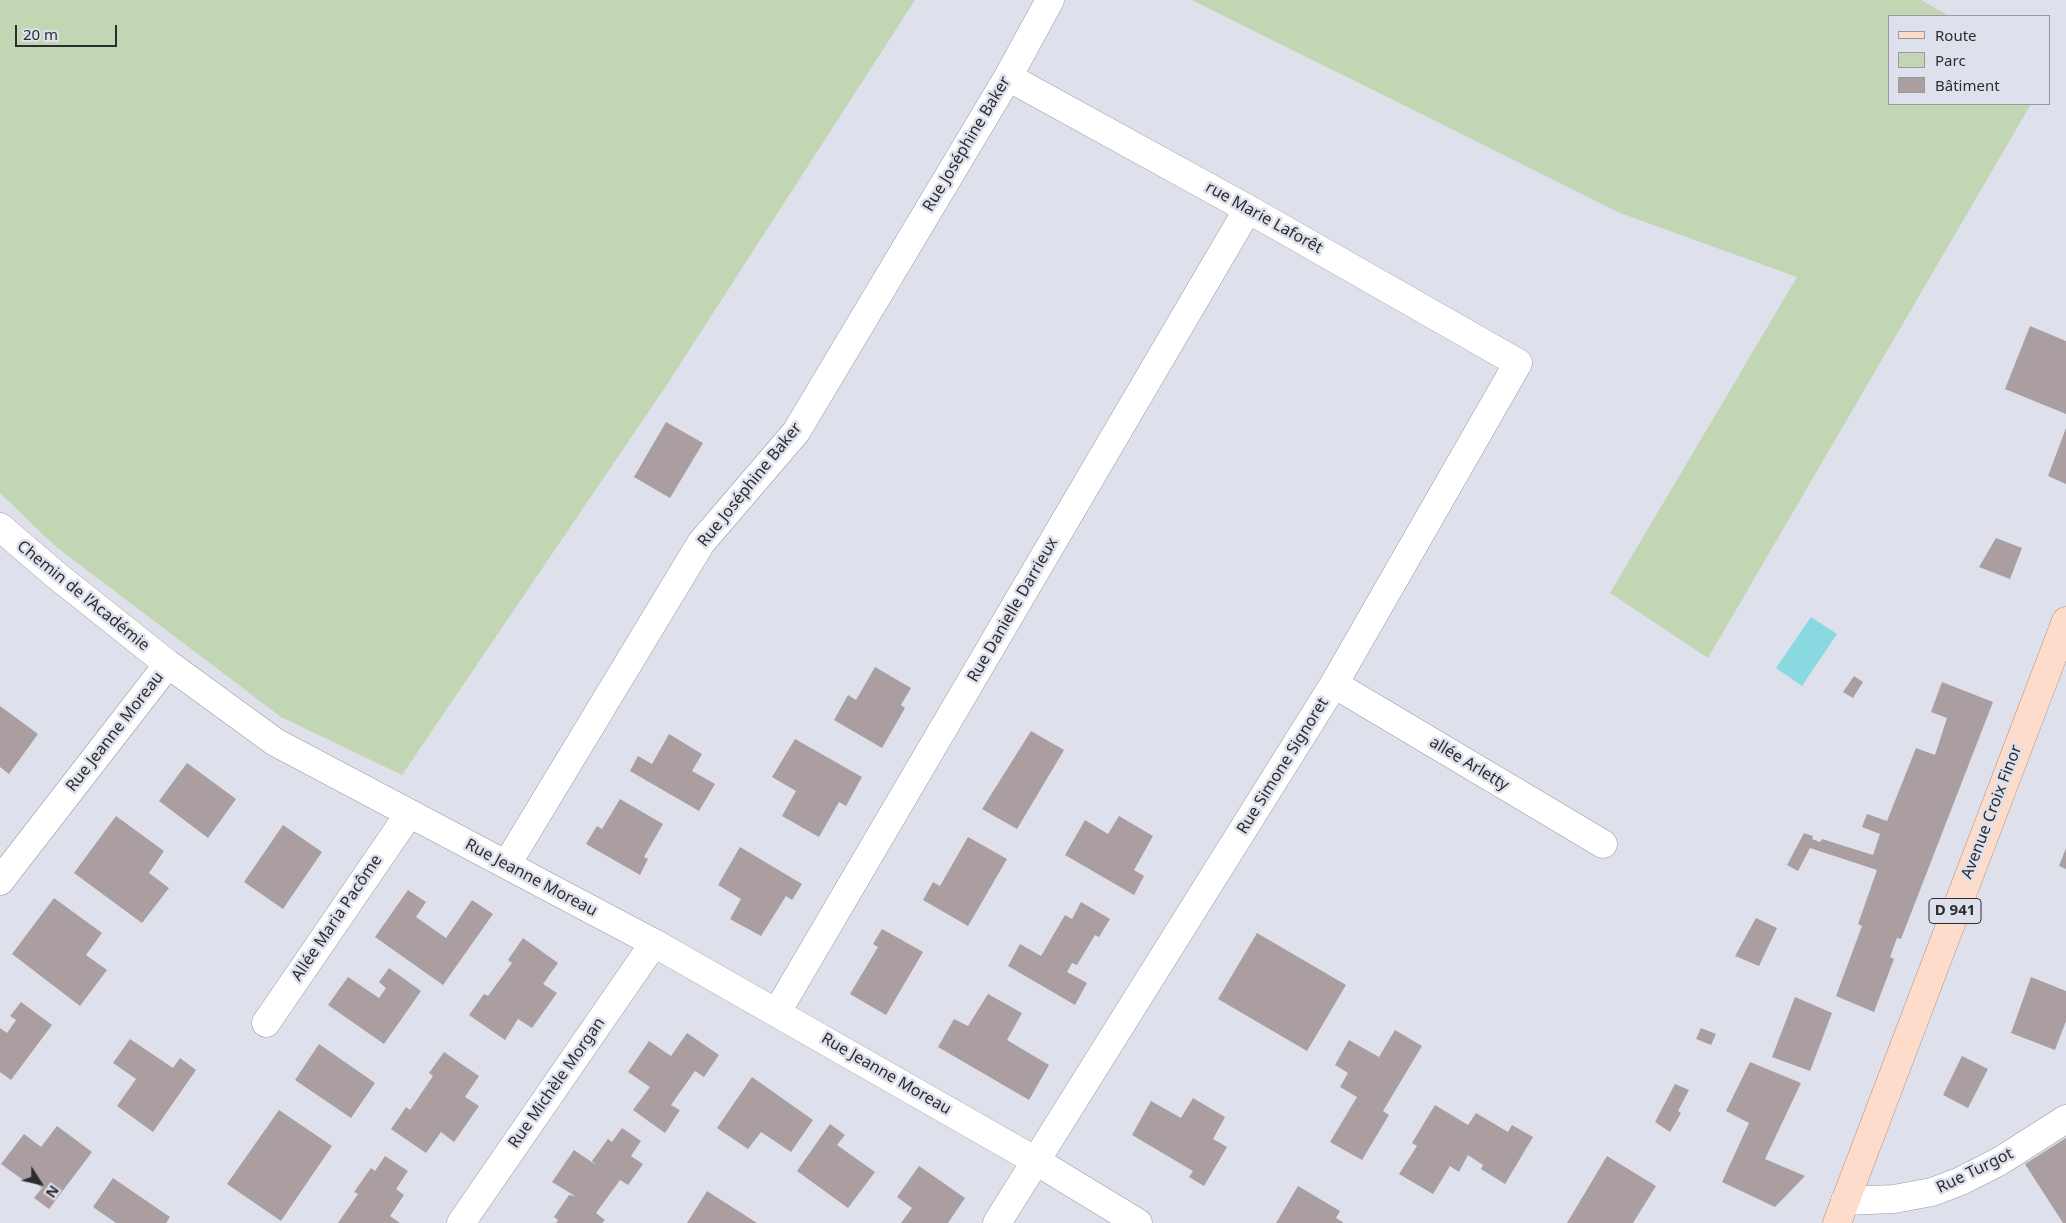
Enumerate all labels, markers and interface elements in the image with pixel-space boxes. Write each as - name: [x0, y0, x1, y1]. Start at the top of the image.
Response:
- scale bar: [18, 15, 120, 47]
- legend: [1888, 15, 2051, 105]
- text: 20 m: [23, 24, 58, 44]
- text: Route: [1935, 25, 1977, 45]
- text: Parc: [1935, 50, 1966, 70]
- street label: Rue Joséphine Baker: [919, 73, 1015, 215]
- text: Bâtiment: [1935, 75, 2000, 95]
- street label: rue Marie Laforêt: [1202, 178, 1326, 258]
- street label: Rue Joséphine Baker: [694, 419, 806, 551]
- street label: Rue Danielle Darrieux: [964, 534, 1062, 686]
- street label: Chemin de l’Académie: [13, 537, 153, 655]
- street label: Rue Jeanne Moreau: [62, 668, 168, 796]
- street label: Rue Simone Signoret: [1233, 694, 1333, 838]
- street label: allée Arletty: [1426, 733, 1512, 795]
- street label: Avenue Croix Finor: [1958, 742, 2026, 882]
- street label: Rue Jeanne Moreau: [462, 835, 600, 921]
- street label: Allée Maria Pacôme: [288, 851, 386, 985]
- road number: D 941: [1929, 898, 1981, 924]
- street label: Rue Michèle Morgan: [505, 1014, 609, 1152]
- street label: Rue Jeanne Moreau: [818, 1029, 954, 1119]
- street label: Rue Turgot: [1934, 1144, 2016, 1198]
- north arrow: [15, 1158, 65, 1208]
- text: N: [42, 1182, 64, 1202]

